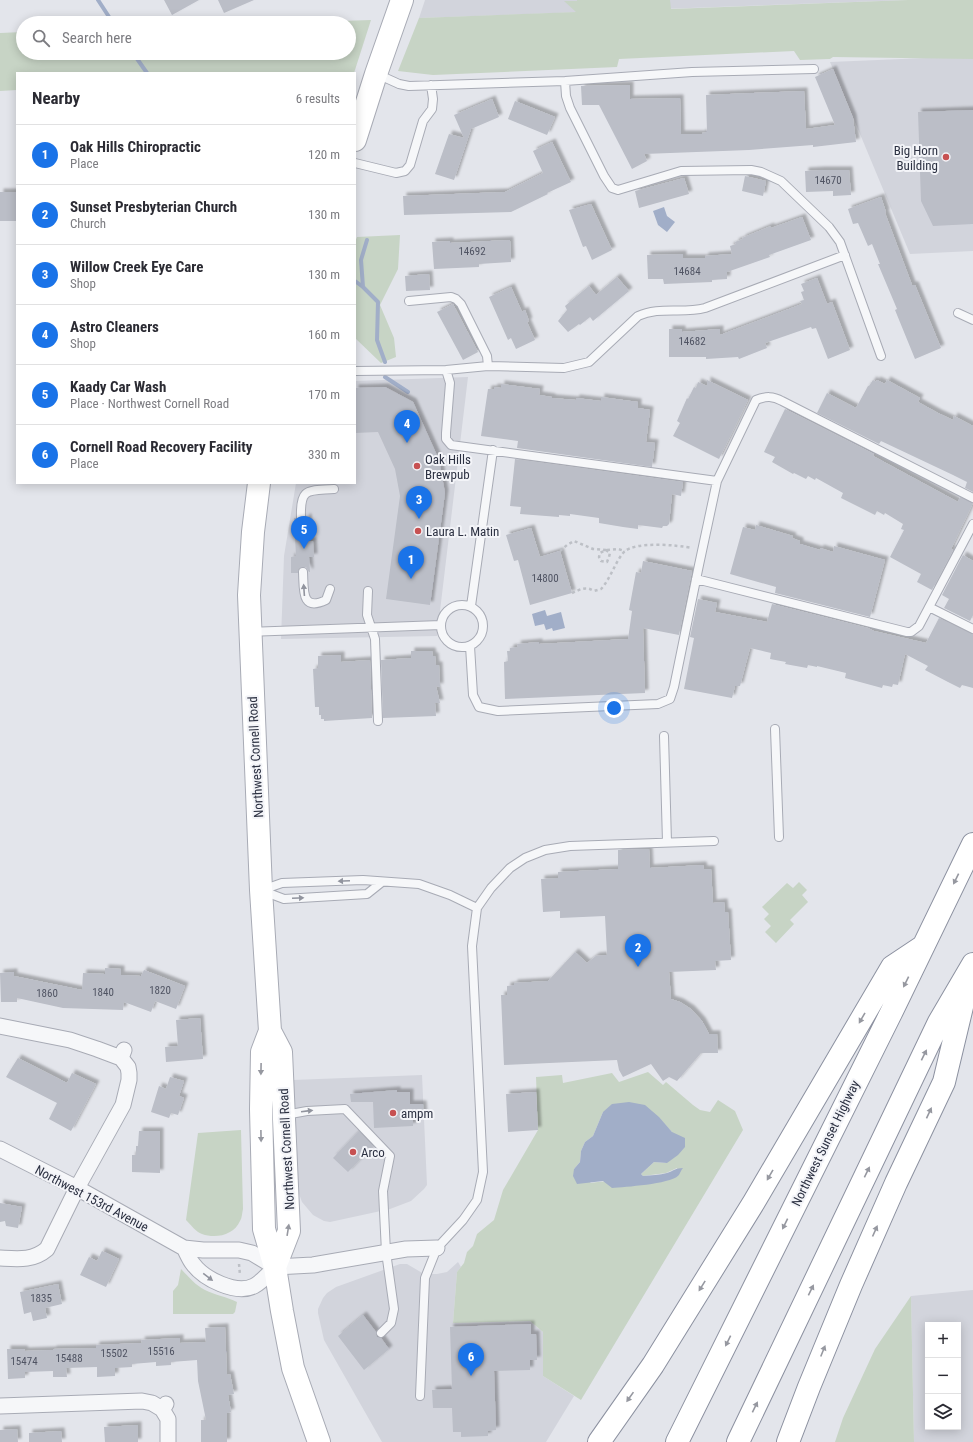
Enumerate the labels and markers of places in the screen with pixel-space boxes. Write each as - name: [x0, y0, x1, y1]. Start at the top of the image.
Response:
- place label: Big Horn Building: [894, 143, 938, 173]
- marker: Big Horn Building: [941, 152, 951, 162]
- pin: 4: [394, 410, 420, 443]
- place label: Oak Hills Brewpub: [425, 452, 471, 482]
- marker: Oak Hills Brewpub: [412, 461, 422, 471]
- pin: 3: [406, 486, 432, 519]
- pin: 5: [291, 516, 317, 549]
- place label: Laura L. Matin: [426, 524, 499, 539]
- marker: Laura L. Matin: [413, 526, 423, 536]
- pin: 1: [398, 546, 424, 579]
- pin: 2: [625, 934, 651, 967]
- place label: ampm: [401, 1106, 433, 1121]
- marker: ampm: [388, 1108, 398, 1118]
- place label: Arco: [361, 1145, 385, 1160]
- marker: Arco: [348, 1147, 358, 1157]
- pin: 6: [458, 1343, 484, 1376]

